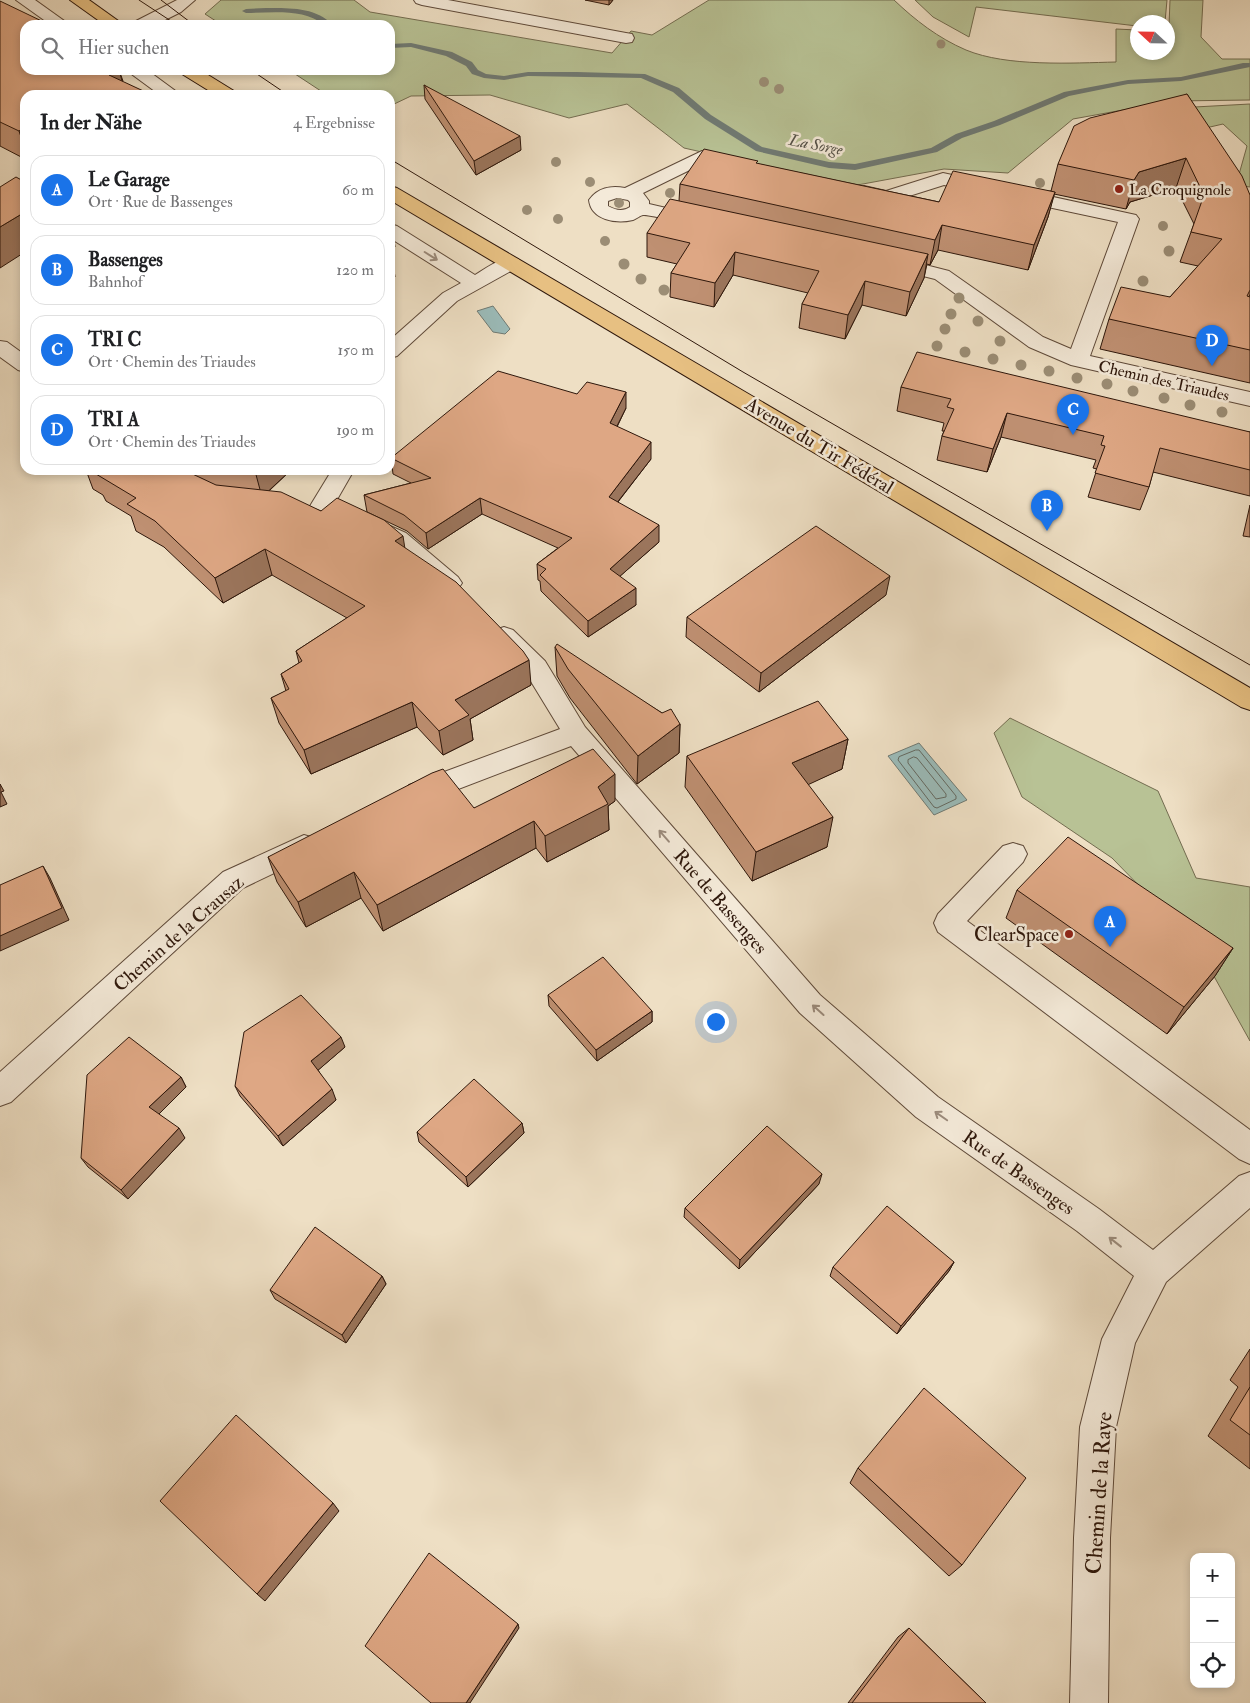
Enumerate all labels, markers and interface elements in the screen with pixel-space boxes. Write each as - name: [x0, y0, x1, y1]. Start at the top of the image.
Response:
- north arrow: [1130, 15, 1175, 60]
- search box: [20, 20, 395, 75]
- icon: search: [38, 34, 66, 62]
- text: Hier suchen: [78, 36, 169, 60]
- text: In der Nähe: [40, 109, 142, 136]
- text: 4 Ergebnisse: [293, 113, 375, 133]
- water label: La Sorge: [786, 130, 845, 160]
- text: Le Garage: [88, 168, 170, 192]
- text: A: [52, 180, 62, 200]
- text: 60 m: [342, 180, 374, 200]
- place label: La Croquignole: [1129, 180, 1231, 200]
- marker: La Croquignole: [1113, 183, 1125, 195]
- text: Ort · Rue de Bassenges: [88, 192, 233, 212]
- text: Bassenges: [88, 248, 163, 272]
- one-way arrow: [424, 251, 438, 261]
- text: B: [52, 260, 62, 280]
- text: 120 m: [336, 260, 374, 280]
- text: Bahnhof: [88, 272, 143, 292]
- pin: D: [1196, 325, 1228, 366]
- text: TRI C: [88, 328, 141, 352]
- text: C: [51, 340, 63, 360]
- text: 150 m: [337, 340, 374, 360]
- text: Ort · Chemin des Triaudes: [88, 352, 256, 372]
- street label: Chemin des Triaudes: [1096, 356, 1231, 406]
- street label: Avenue du Tir Fédéral: [740, 392, 898, 500]
- pin: C: [1057, 394, 1089, 435]
- text: TRI A: [88, 408, 139, 432]
- text: D: [50, 420, 64, 440]
- text: 190 m: [336, 420, 374, 440]
- text: Ort · Chemin des Triaudes: [88, 432, 256, 452]
- pin: B: [1031, 490, 1063, 531]
- one-way arrow: [659, 829, 670, 842]
- street label: Rue de Bassenges: [668, 844, 772, 959]
- street label: Chemin de la Crausaz: [108, 870, 249, 997]
- pin: A: [1094, 906, 1126, 947]
- place label: ClearSpace: [974, 923, 1059, 948]
- marker: ClearSpace: [1063, 928, 1075, 940]
- one-way arrow: [811, 1004, 824, 1016]
- your location: [703, 1009, 729, 1035]
- one-way arrow: [934, 1111, 948, 1121]
- street label: Rue de Bassenges: [958, 1125, 1079, 1220]
- one-way arrow: [1109, 1236, 1122, 1247]
- street label: Chemin de la Raye: [1079, 1411, 1119, 1575]
- map controls: [1190, 1553, 1235, 1688]
- button: +: [1190, 1553, 1235, 1598]
- button: −: [1190, 1598, 1235, 1643]
- button: locate: [1190, 1643, 1235, 1688]

